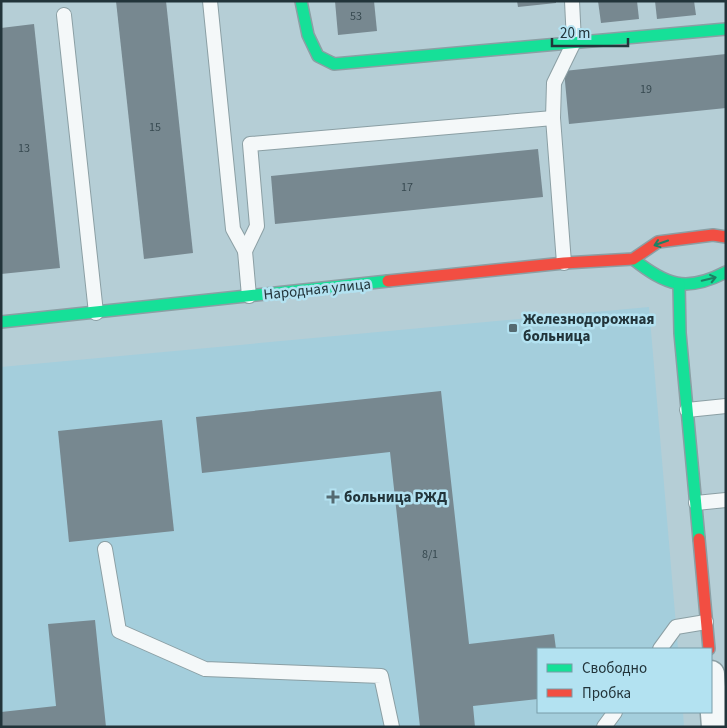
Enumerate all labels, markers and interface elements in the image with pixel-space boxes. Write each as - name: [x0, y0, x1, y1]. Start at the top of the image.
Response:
- house number: 53: [350, 8, 362, 25]
- scale bar: [552, 15, 628, 47]
- text: 20 m: [560, 23, 590, 44]
- house number: 19: [640, 81, 652, 98]
- house number: 15: [149, 119, 161, 136]
- house number: 13: [18, 140, 30, 157]
- house number: 17: [401, 179, 413, 196]
- one-way arrow: [653, 239, 669, 248]
- street label: Народная улица: [262, 273, 372, 306]
- one-way arrow: [701, 274, 717, 283]
- place label: Железнодорожная больница: [523, 309, 654, 347]
- marker: Железнодорожная больница: [507, 322, 519, 334]
- place label: больница РЖД: [344, 487, 447, 508]
- marker: больница РЖД: [326, 490, 340, 504]
- house number: 8/1: [422, 546, 438, 563]
- legend: [537, 648, 712, 713]
- text: Свободно: [582, 658, 647, 679]
- text: Пробка: [582, 683, 631, 704]

